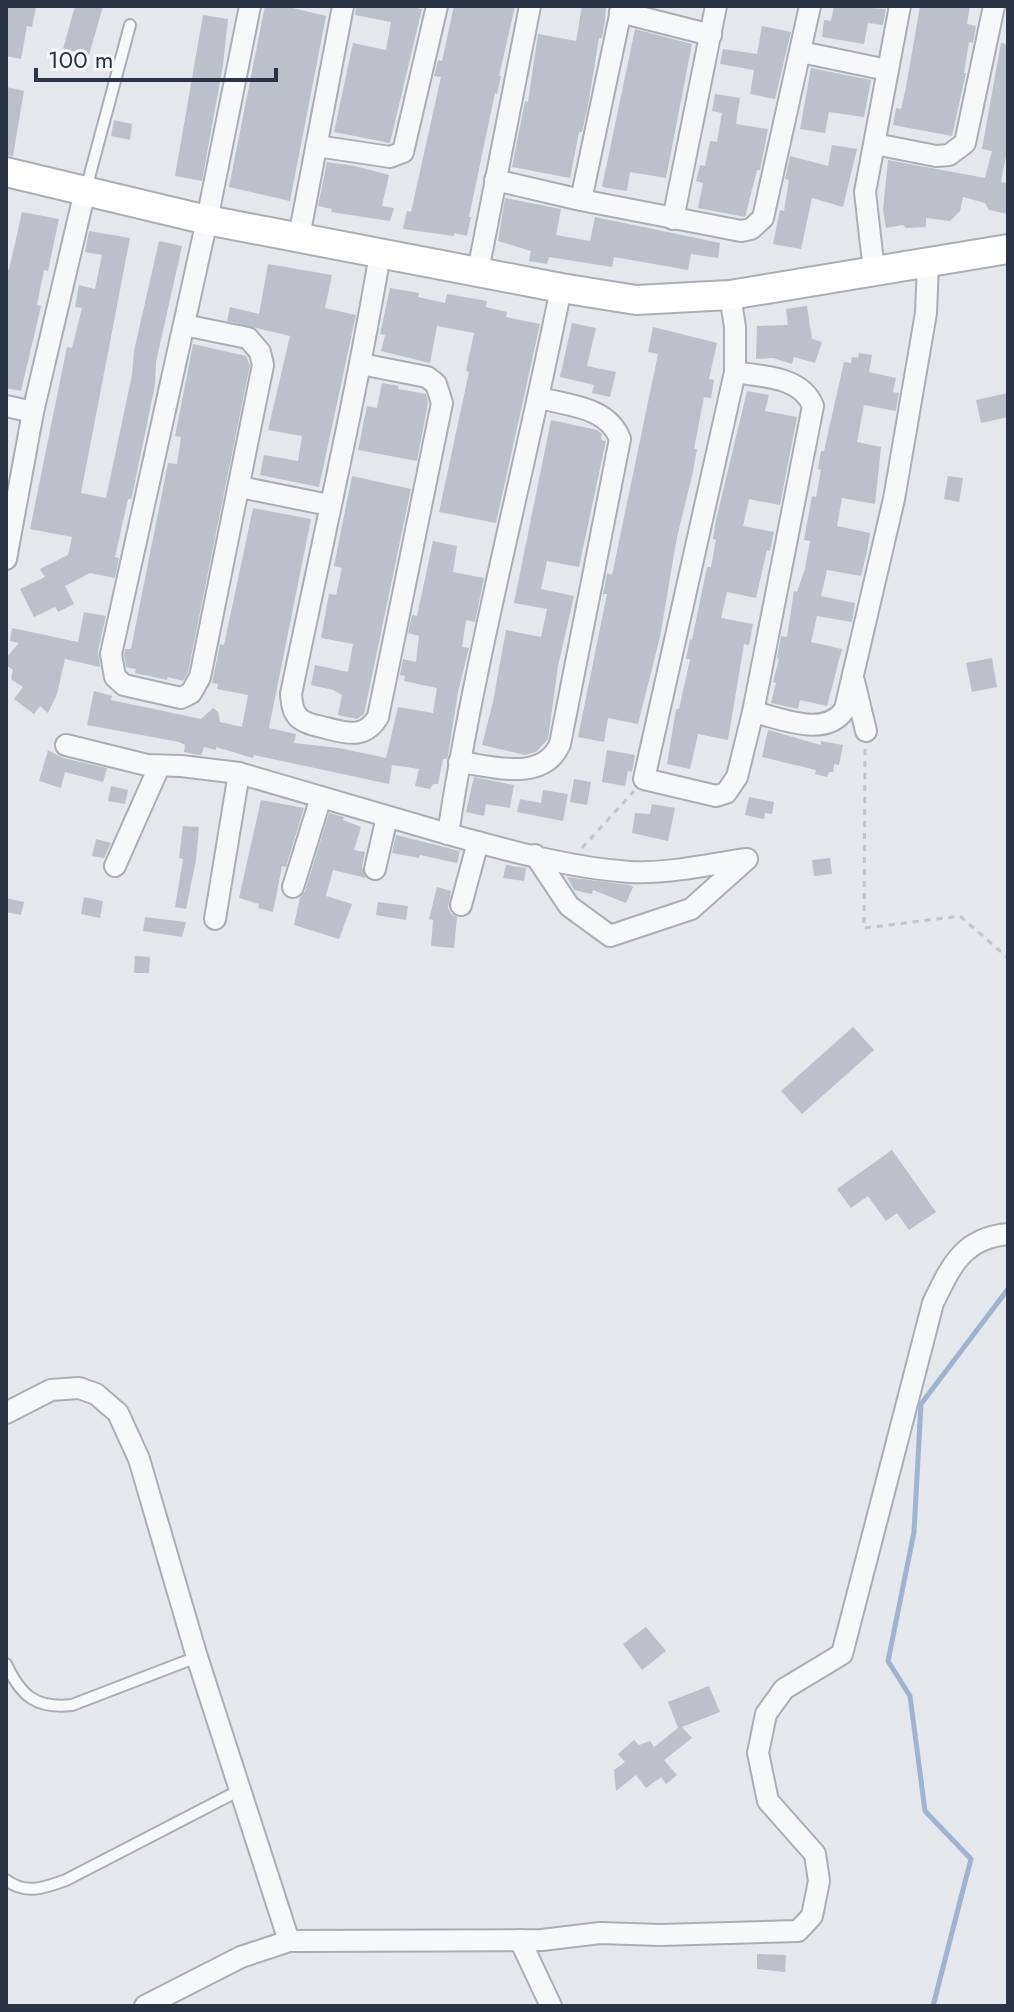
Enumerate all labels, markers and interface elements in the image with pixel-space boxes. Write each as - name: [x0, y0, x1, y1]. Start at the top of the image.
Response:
- scale bar: [36, 32, 276, 82]
- text: 100 m: [48, 42, 114, 77]

